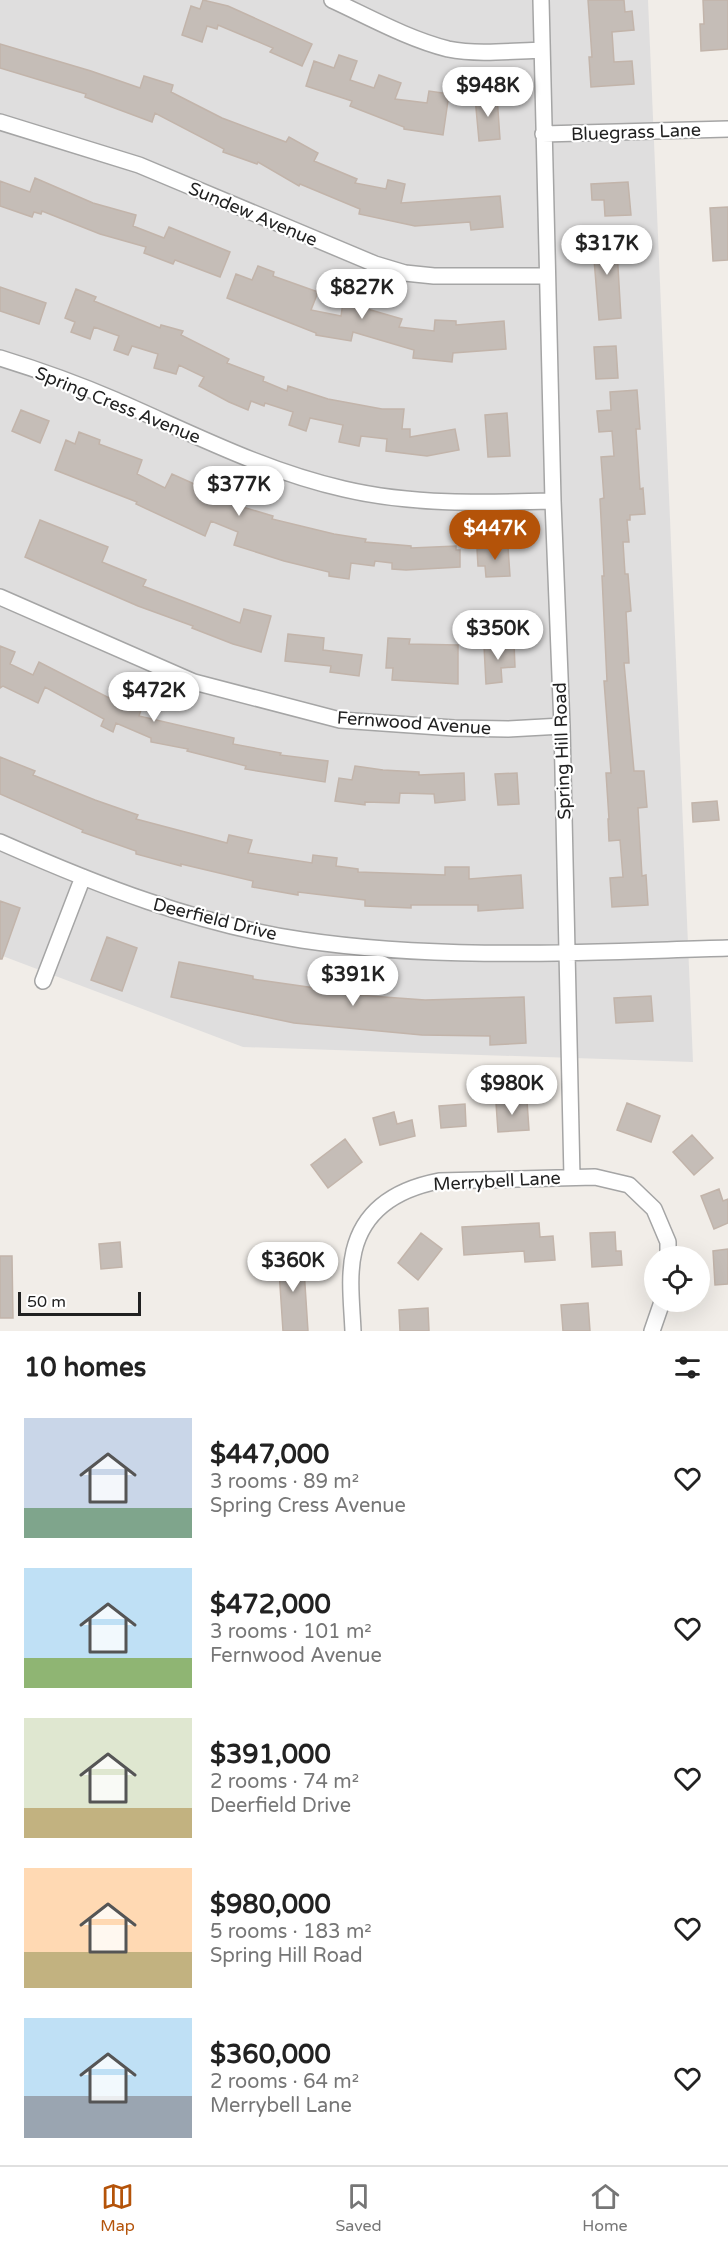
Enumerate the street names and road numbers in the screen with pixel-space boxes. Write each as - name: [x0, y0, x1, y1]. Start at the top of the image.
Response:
- street label: Bluegrass Lane: [571, 119, 701, 145]
- street label: Sundew Avenue: [185, 177, 321, 251]
- street label: Spring Cress Avenue: [32, 362, 204, 448]
- street label: Spring Hill Road: [549, 682, 575, 820]
- street label: Fernwood Avenue: [336, 707, 492, 739]
- street label: Deerfield Drive: [151, 893, 279, 945]
- street label: Merrybell Lane: [433, 1167, 561, 1195]

